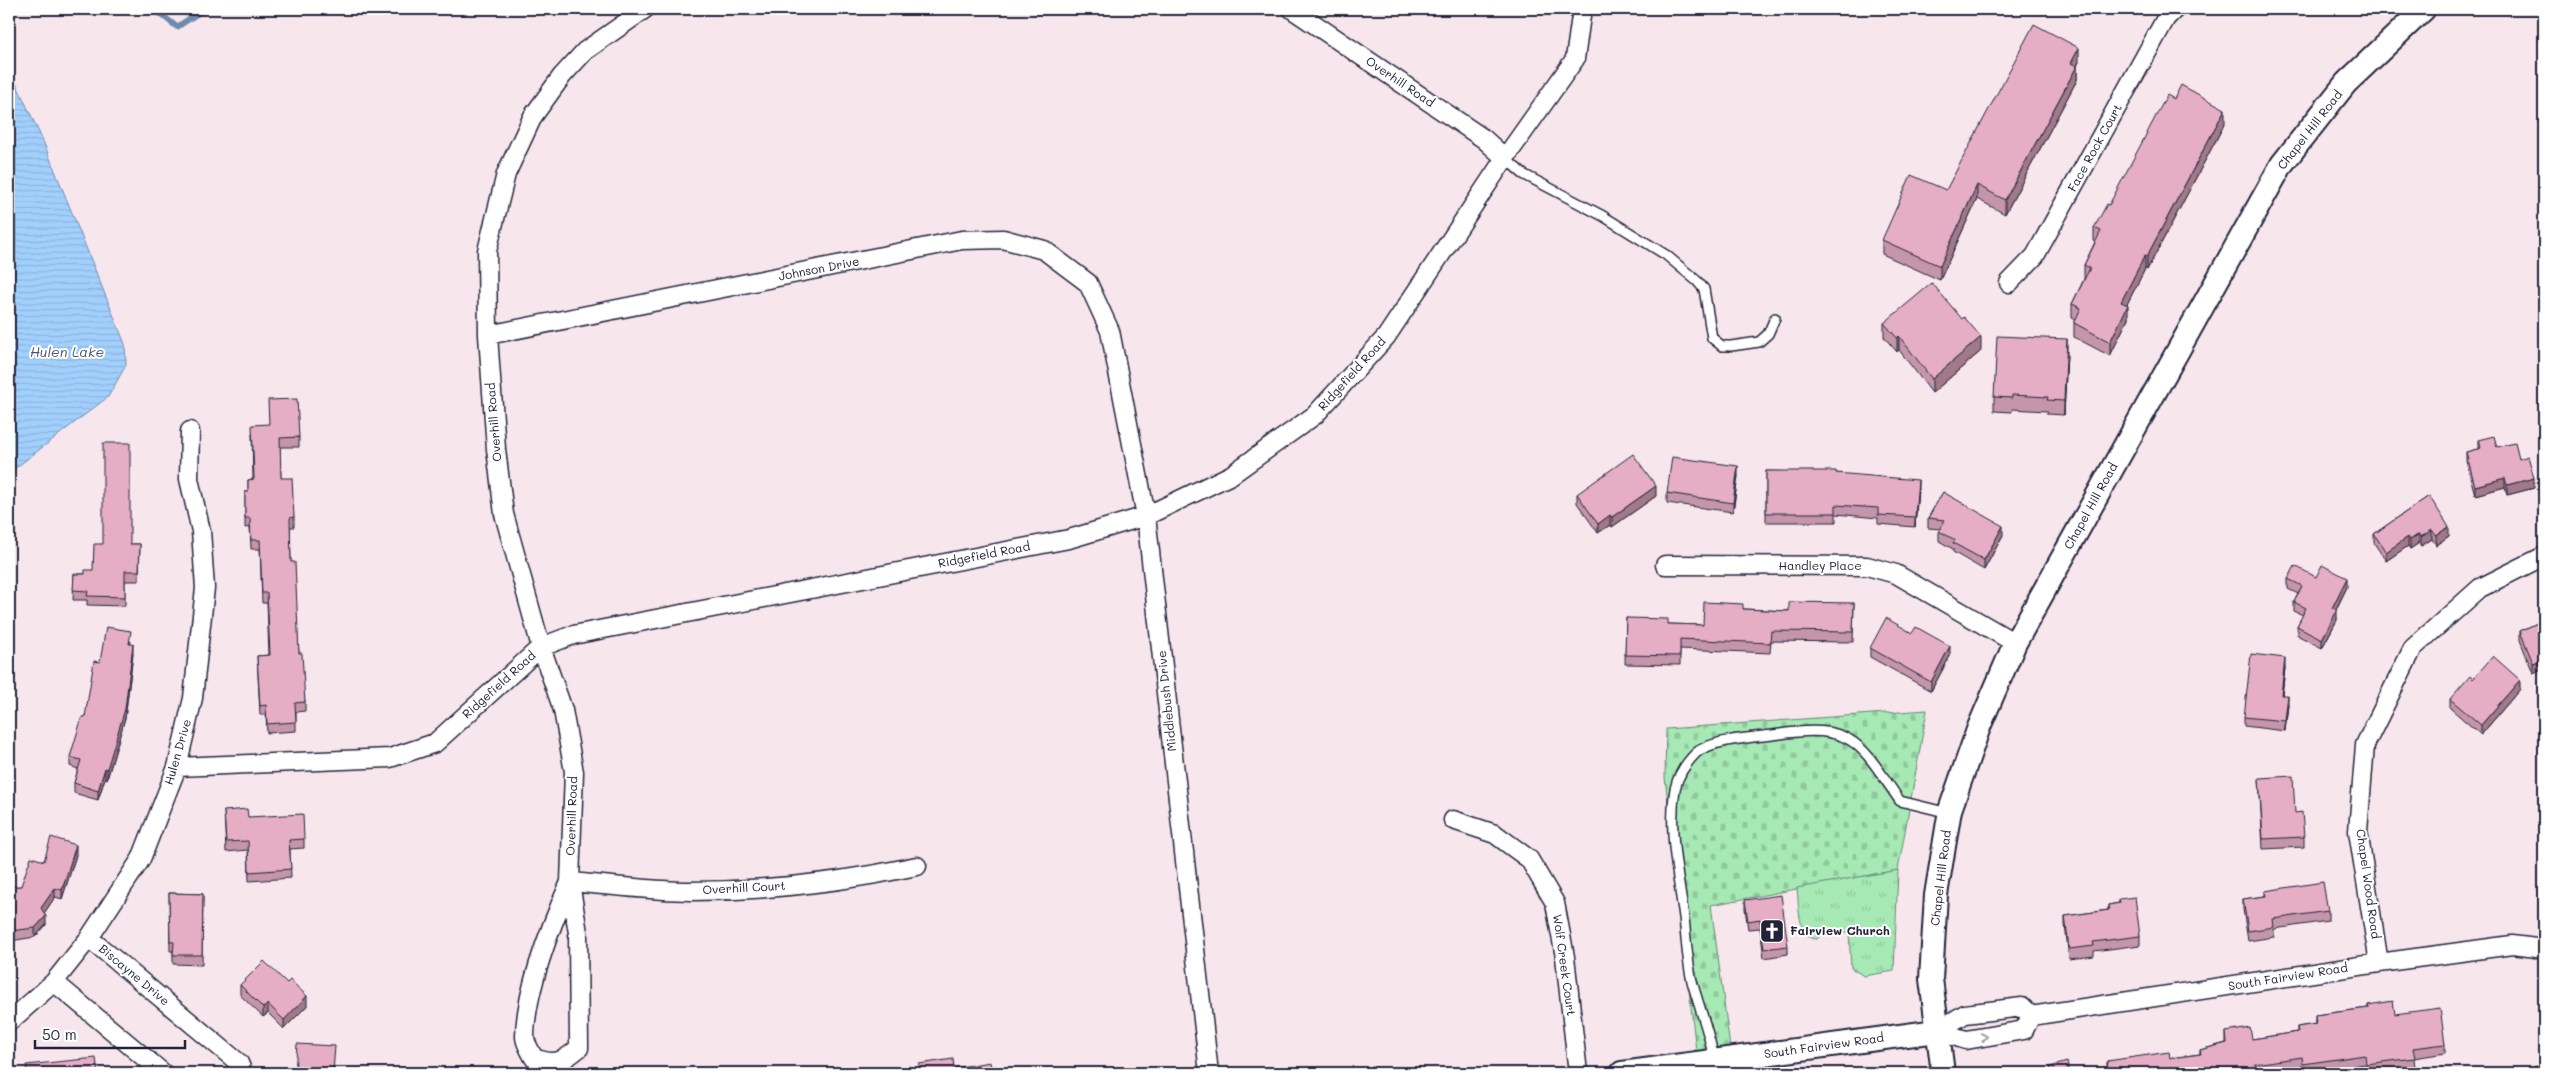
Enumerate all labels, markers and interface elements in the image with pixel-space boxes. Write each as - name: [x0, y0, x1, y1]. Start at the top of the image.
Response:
- street label: Overhill Road: [1363, 52, 1438, 110]
- street label: Chapel Hill Road: [2273, 86, 2345, 172]
- street label: Face Rock Court: [2063, 101, 2125, 194]
- street label: Johnson Drive: [777, 252, 861, 284]
- street label: Ridgefield Road: [1314, 333, 1389, 413]
- water label: Hulen Lake: [30, 342, 104, 361]
- street label: Overhill Road: [482, 381, 504, 462]
- street label: Chapel Hill Road: [2060, 459, 2121, 552]
- street label: Ridgefield Road: [936, 537, 1032, 571]
- street label: Handley Place: [1778, 557, 1862, 573]
- street label: Ridgefield Road: [458, 647, 539, 721]
- street label: Middlebush Drive: [1153, 650, 1179, 752]
- street label: Hulen Drive: [160, 717, 194, 786]
- street label: Overhill Road: [562, 776, 580, 856]
- street label: Chapel Wood Road: [2353, 828, 2385, 940]
- street label: Chapel Hill Road: [1926, 829, 1954, 927]
- street label: Overhill Court: [702, 877, 786, 897]
- street label: Wolf Creek Court: [1550, 913, 1580, 1017]
- church icon: Fairview Church: [1759, 918, 1785, 944]
- place label: Fairview Church: [1790, 922, 1890, 938]
- street label: Biscayne Drive: [96, 940, 173, 1008]
- street label: South Fairview Road: [2227, 959, 2349, 993]
- scale bar: [35, 1017, 185, 1049]
- text: 50 m: [42, 1024, 77, 1044]
- street label: South Fairview Road: [1763, 1029, 1885, 1061]
- one-way arrow: [1980, 1033, 1989, 1043]

